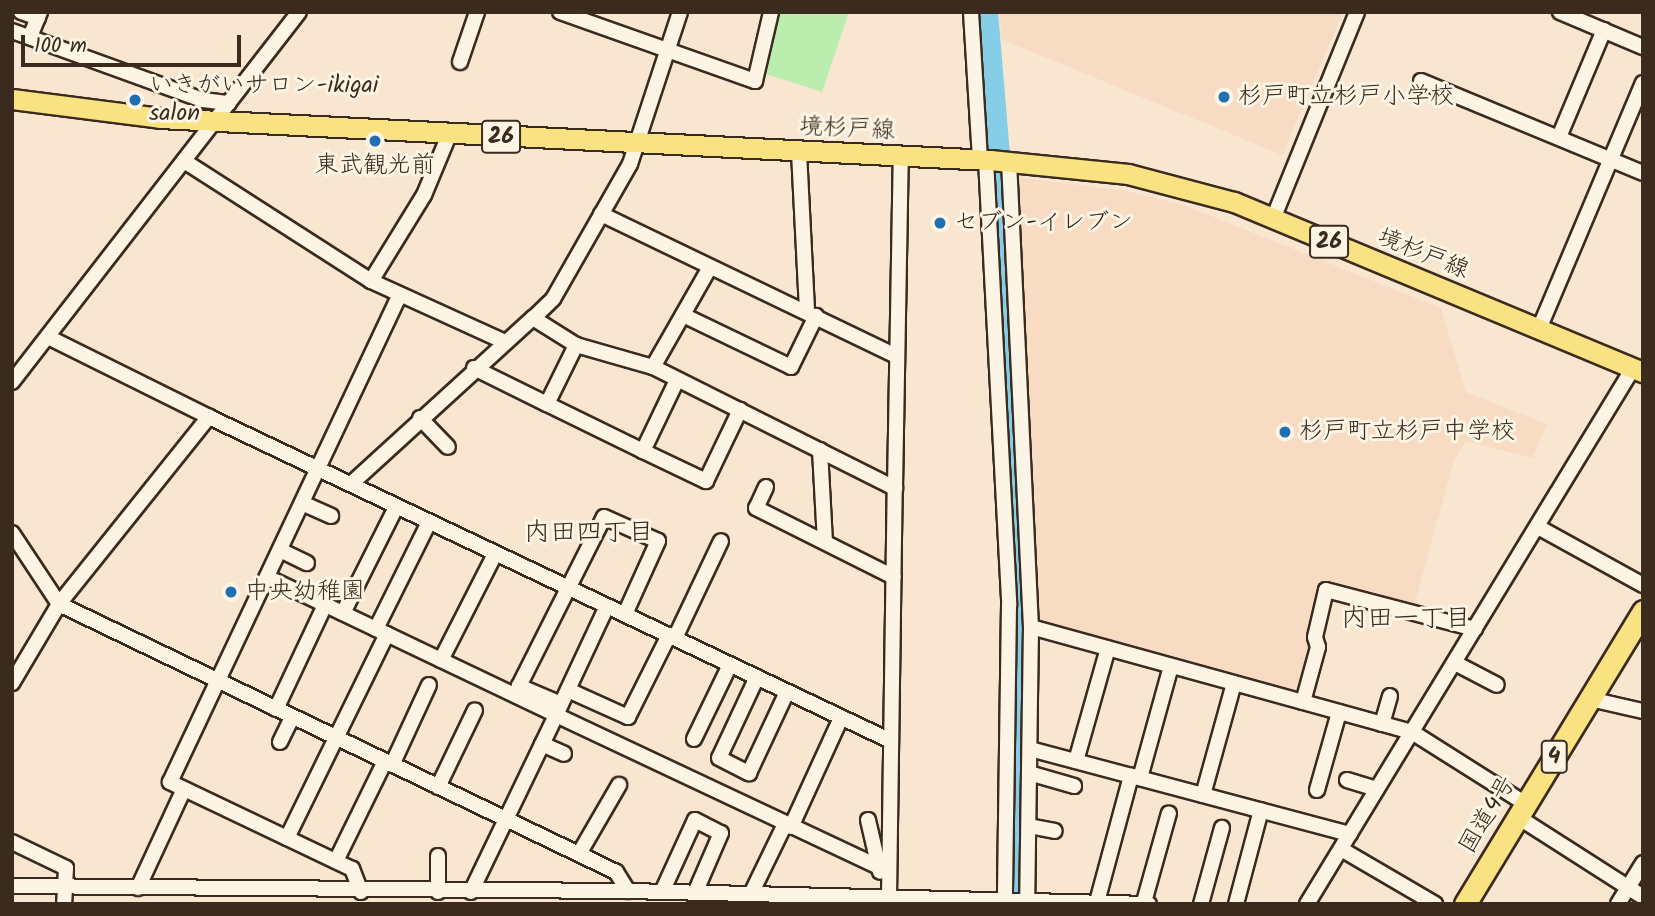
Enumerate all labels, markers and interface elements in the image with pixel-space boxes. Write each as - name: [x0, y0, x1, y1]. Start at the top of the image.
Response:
- scale bar: [24, 21, 245, 65]
- text: 100 m: [34, 30, 87, 63]
- place label: いきがいサロン-ikigai salon: [149, 72, 379, 128]
- place label: 杉戸町立杉戸小学校: [1238, 83, 1454, 111]
- marker: 杉戸町立杉戸小学校: [1216, 89, 1232, 105]
- marker: いきがいサロン-ikigai salon: [127, 92, 143, 108]
- street label: 境杉戸線: [798, 112, 896, 146]
- road number: 26: [480, 118, 522, 156]
- marker: 東武観光前: [367, 133, 383, 149]
- place label: 東武観光前: [315, 152, 435, 180]
- place label: セブン-イレブン: [954, 209, 1133, 237]
- marker: セブン-イレブン: [932, 215, 948, 231]
- road number: 26: [1308, 222, 1350, 262]
- street label: 境杉戸線: [1373, 223, 1473, 285]
- place label: 杉戸町立杉戸中学校: [1299, 418, 1515, 446]
- marker: 杉戸町立杉戸中学校: [1277, 424, 1293, 440]
- district label: 内田四丁目: [524, 518, 654, 550]
- place label: 中央幼稚園: [245, 578, 365, 606]
- marker: 中央幼稚園: [223, 584, 239, 600]
- district label: 内田一丁目: [1341, 604, 1471, 636]
- road number: 4: [1540, 737, 1568, 776]
- street label: 国道4号: [1454, 771, 1522, 859]

